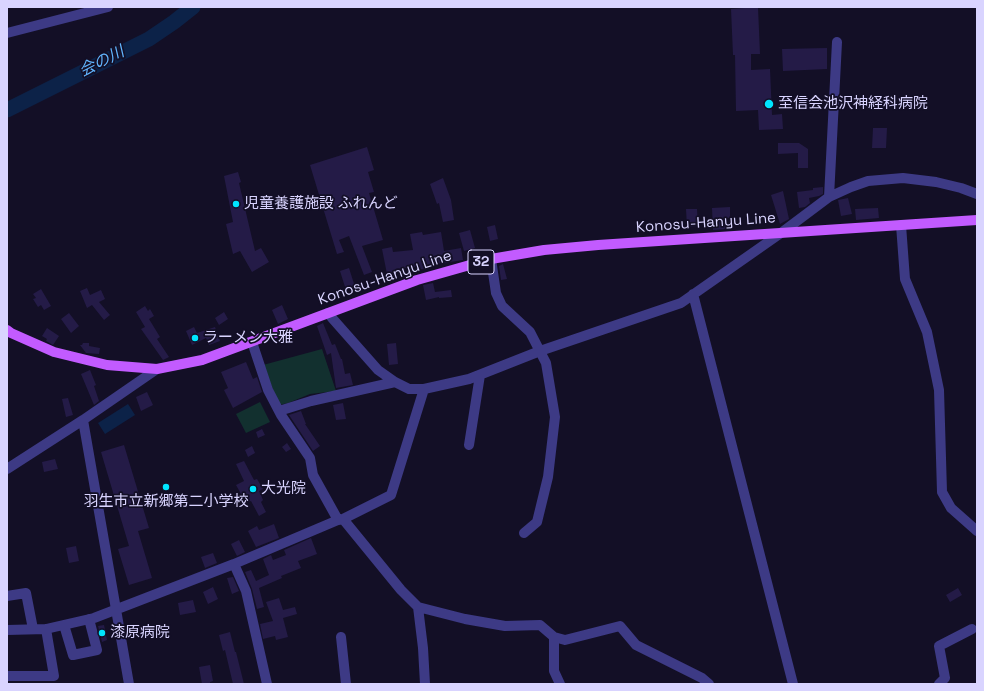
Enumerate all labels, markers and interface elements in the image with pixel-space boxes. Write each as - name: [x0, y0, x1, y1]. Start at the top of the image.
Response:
- water label: 会の川: [76, 43, 128, 81]
- place label: 至信会池沢神経科病院: [778, 95, 928, 113]
- marker: 至信会池沢神経科病院: [763, 98, 775, 110]
- place label: 児童養護施設 ふれんど: [244, 195, 398, 213]
- marker: 児童養護施設 ふれんど: [231, 199, 241, 209]
- street label: Konosu-Hanyu Line: [635, 209, 777, 237]
- street label: Konosu-Hanyu Line: [316, 247, 454, 309]
- road number: 32: [468, 250, 494, 274]
- place label: ラーメン大雅: [203, 329, 293, 347]
- marker: ラーメン大雅: [190, 333, 200, 343]
- place label: 大光院: [261, 480, 306, 498]
- marker: 羽生市立新郷第二小学校: [161, 482, 171, 492]
- marker: 大光院: [248, 484, 258, 494]
- place label: 羽生市立新郷第二小学校: [84, 493, 248, 511]
- place label: 漆原病院: [110, 624, 170, 642]
- marker: 漆原病院: [97, 628, 107, 638]

